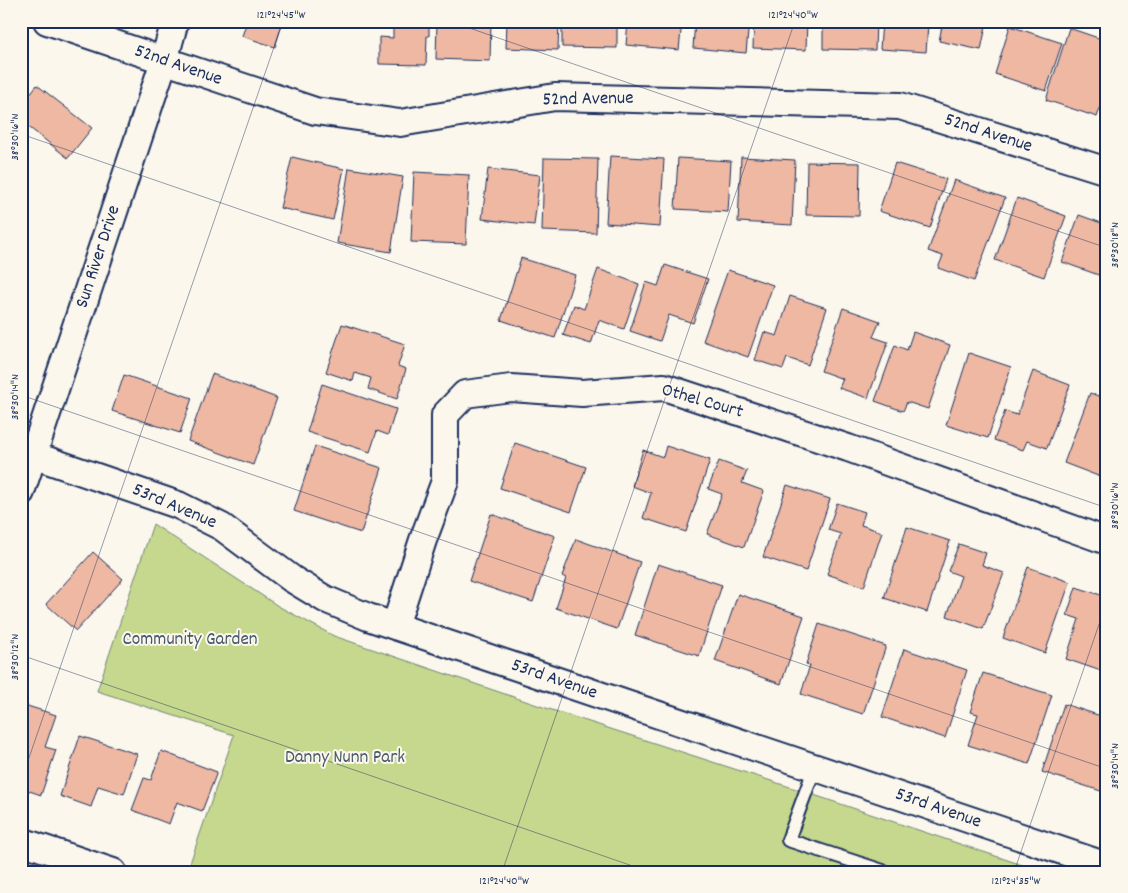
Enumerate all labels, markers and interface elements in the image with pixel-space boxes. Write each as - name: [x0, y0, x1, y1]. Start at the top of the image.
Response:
- text: 121°24'45"W: [257, 7, 305, 24]
- text: 121°24'40"W: [768, 7, 818, 24]
- street label: 52nd Avenue: [131, 38, 225, 94]
- street label: 52nd Avenue: [542, 86, 634, 114]
- street label: 52nd Avenue: [940, 107, 1036, 161]
- text: 38°30'16"N: [7, 113, 24, 160]
- street label: Sun River Drive: [70, 202, 128, 312]
- text: 38°30'18"N: [1107, 222, 1124, 268]
- text: 38°30'14"N: [7, 374, 24, 420]
- street label: Othel Court: [658, 377, 746, 427]
- street label: 53rd Avenue: [128, 477, 220, 537]
- text: 38°30'16"N: [1107, 482, 1124, 529]
- park label: Community Garden: [122, 627, 258, 654]
- text: 38°30'12"N: [7, 634, 24, 680]
- street label: 53rd Avenue: [507, 653, 601, 707]
- text: 38°30'14"N: [1107, 743, 1124, 789]
- park label: Danny Nunn Park: [285, 745, 405, 772]
- street label: 53rd Avenue: [891, 782, 985, 836]
- text: 121°24'40"W: [479, 873, 529, 890]
- text: 121°24'35"W: [992, 873, 1041, 890]

